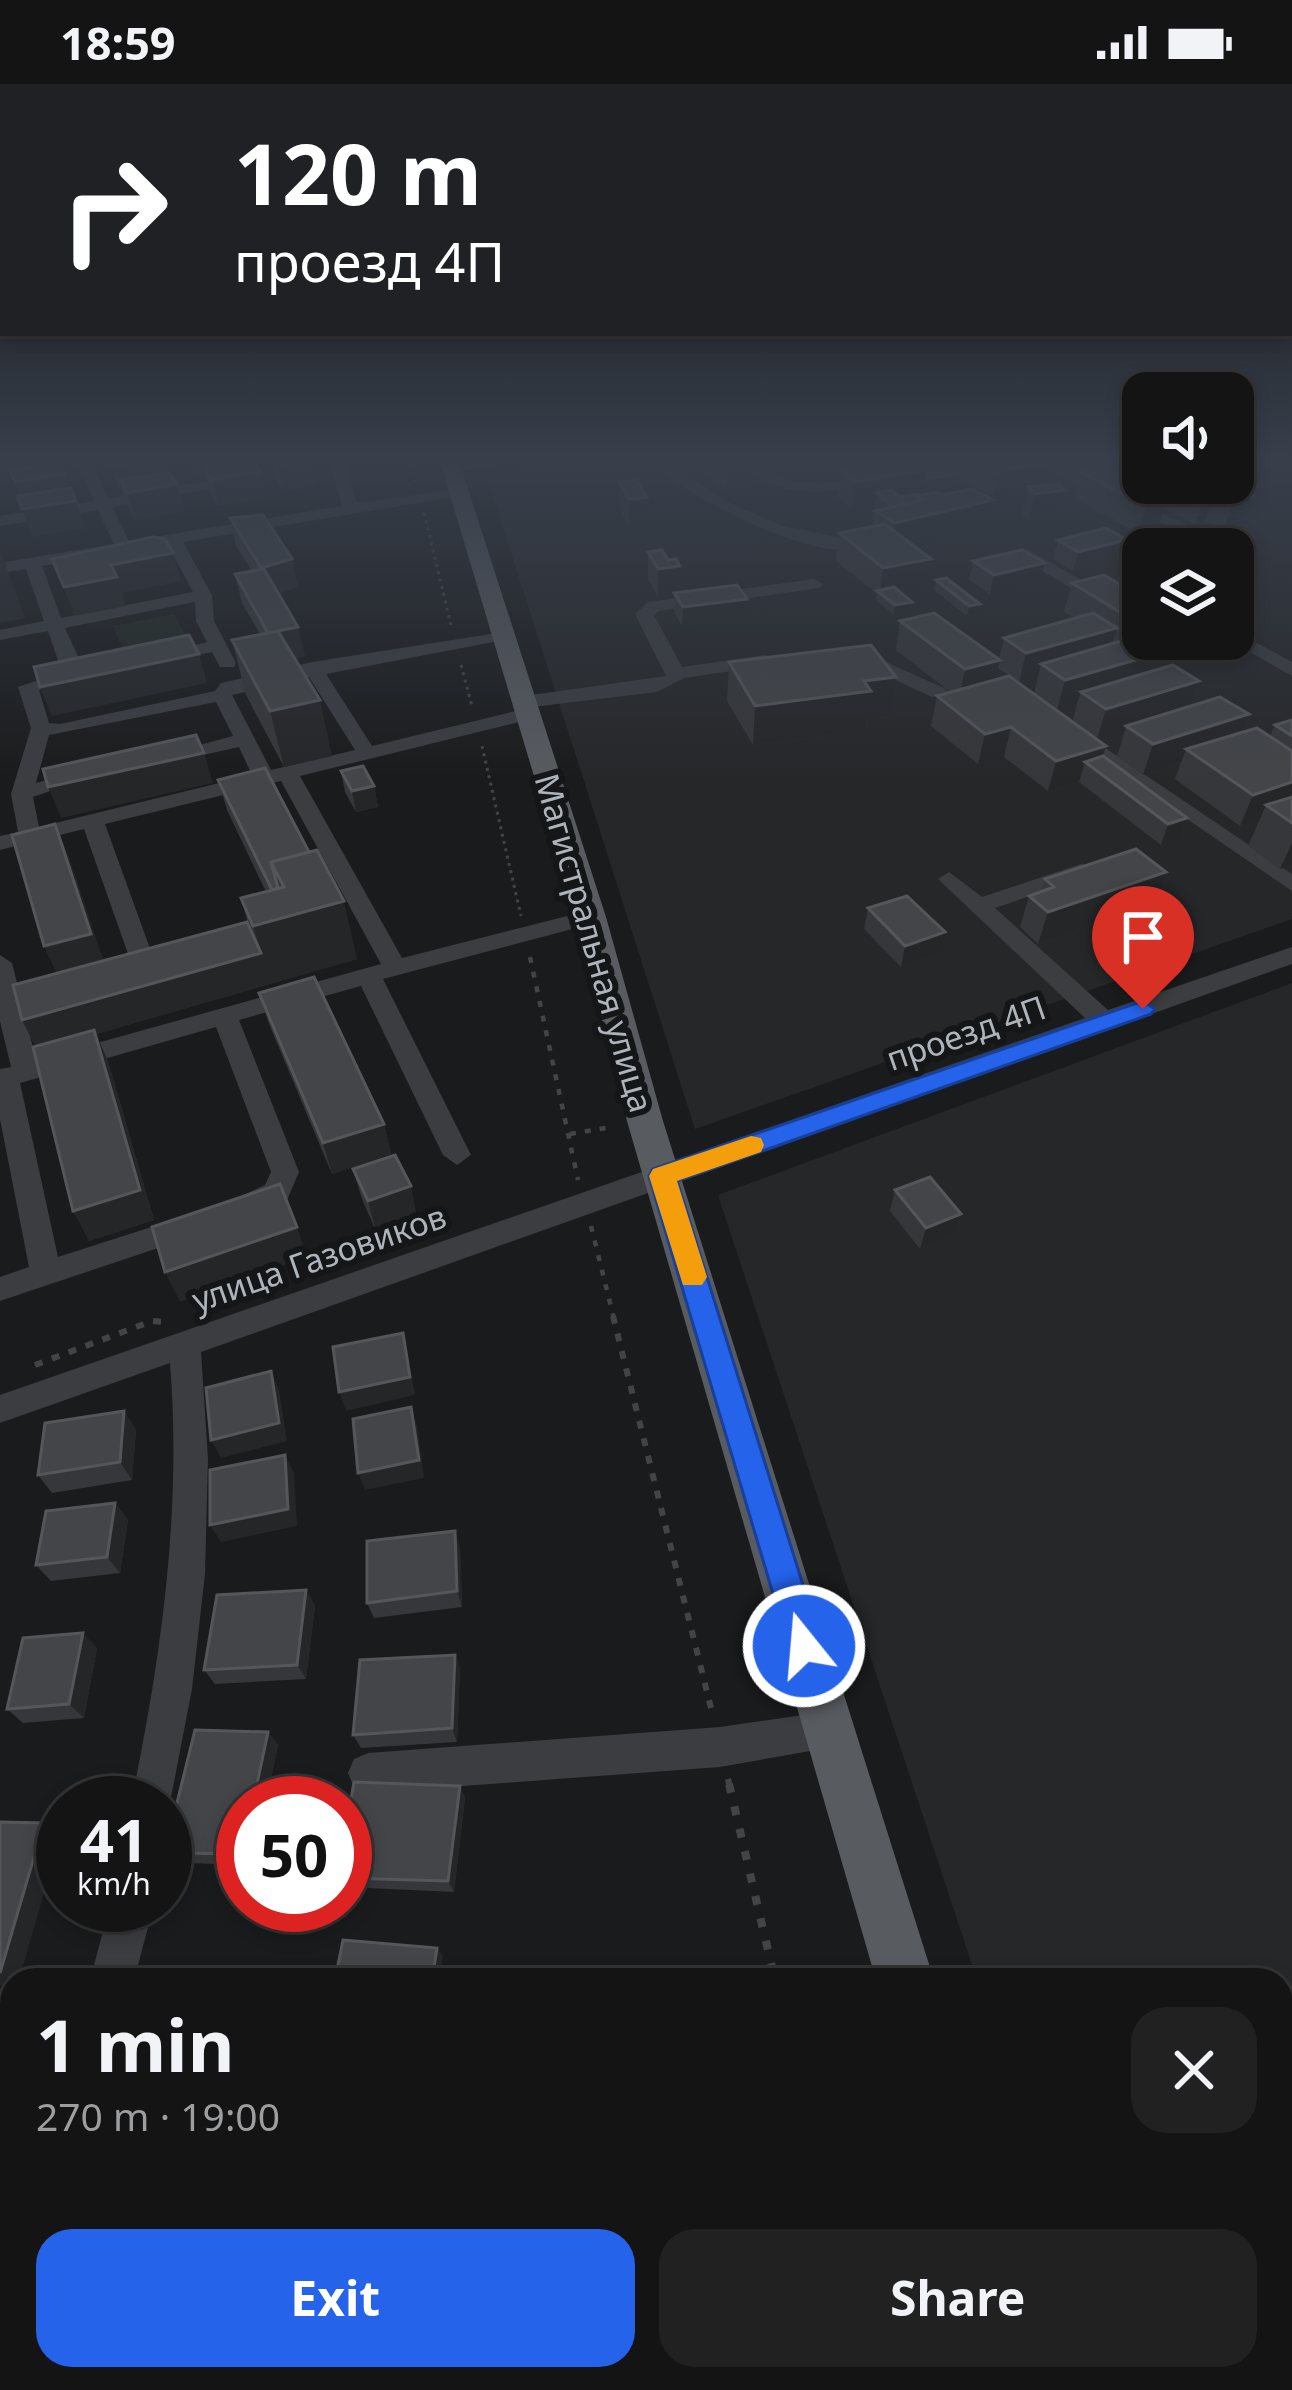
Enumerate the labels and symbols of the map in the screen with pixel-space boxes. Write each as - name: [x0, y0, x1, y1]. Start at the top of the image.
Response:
- street label: Магистральная улица: [525, 768, 664, 1117]
- pin: [1092, 886, 1194, 1009]
- street label: проезд 4П: [880, 984, 1051, 1081]
- street label: улица Газовиков: [186, 1193, 452, 1322]
- position arrow: [741, 1583, 867, 1709]
- speed limit sign: 50: [216, 1776, 372, 1932]

